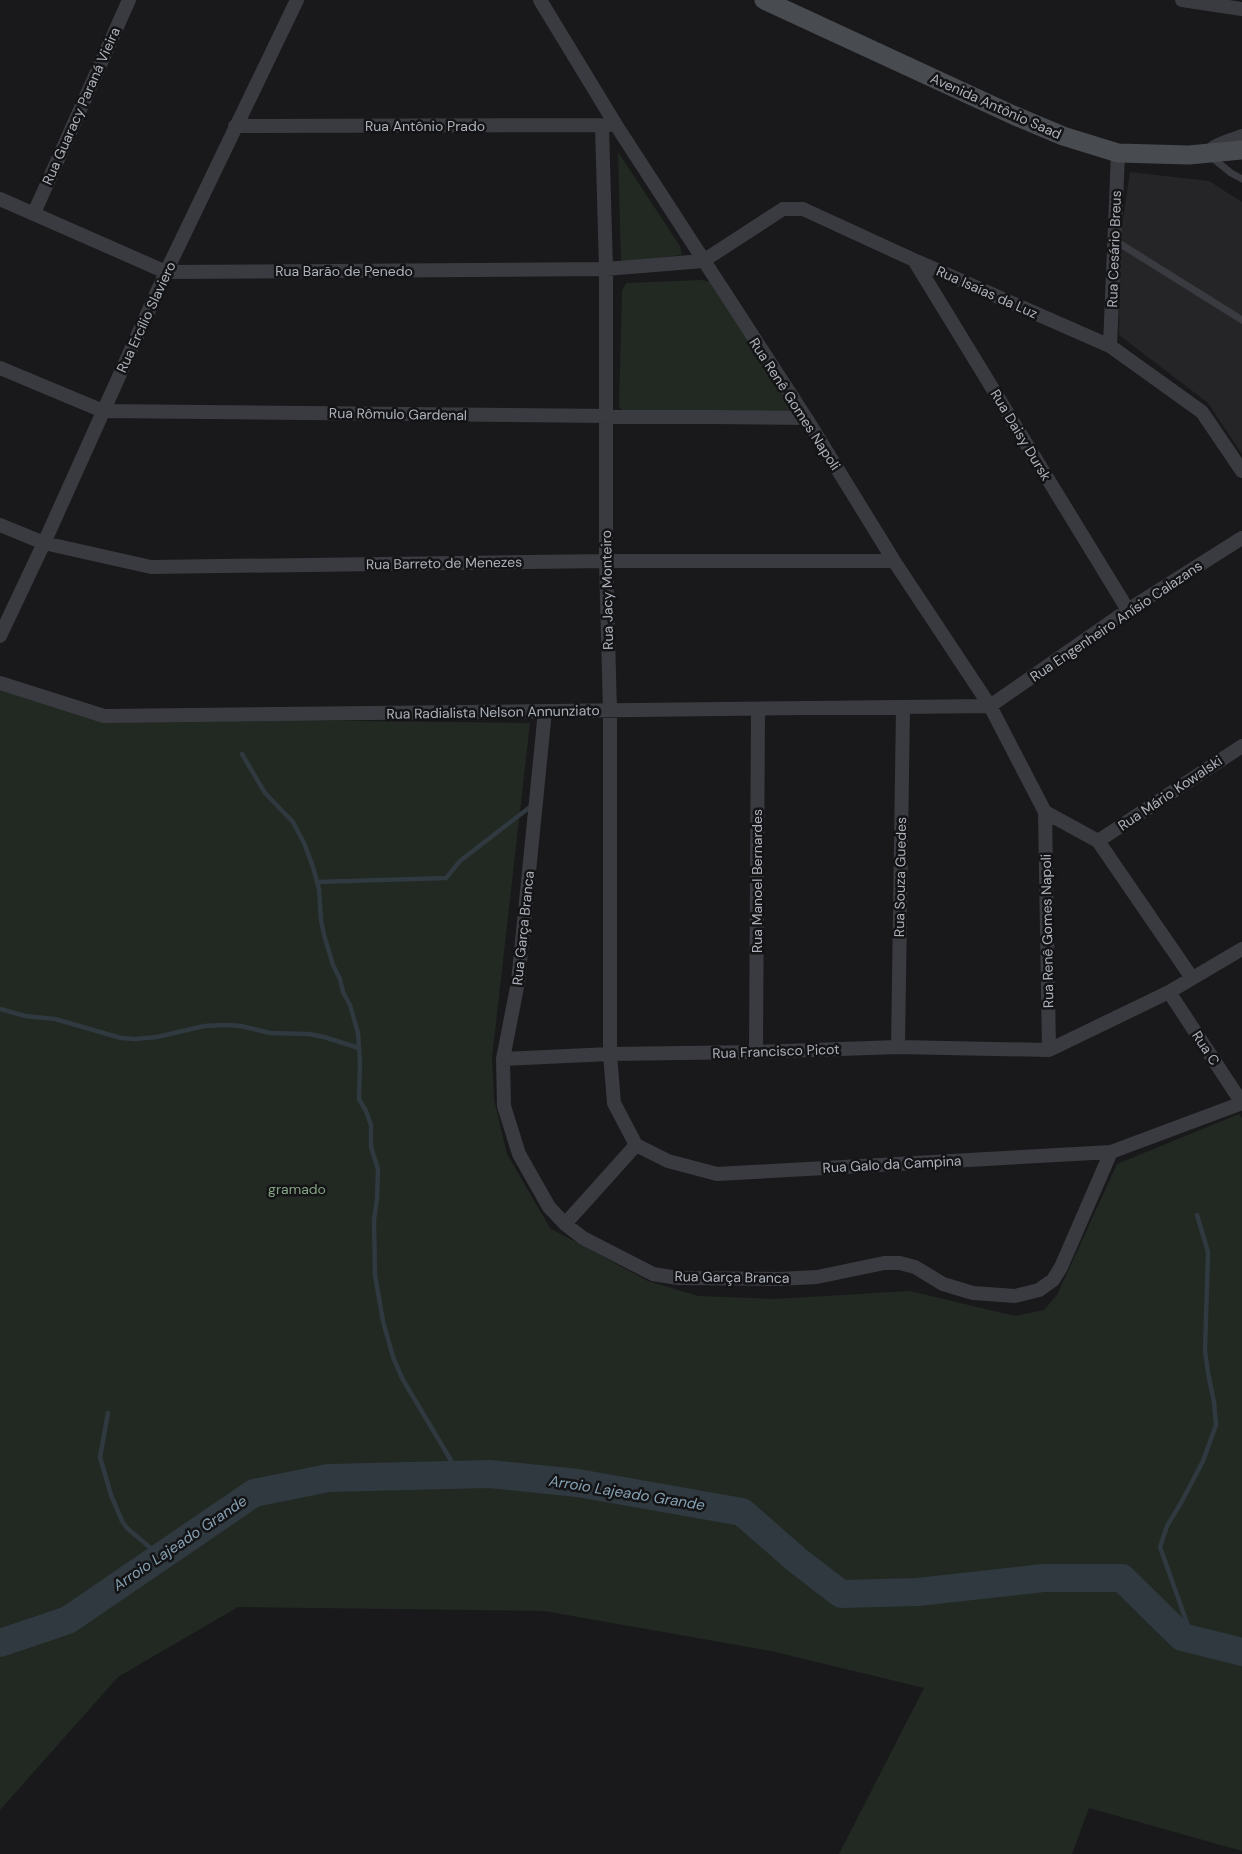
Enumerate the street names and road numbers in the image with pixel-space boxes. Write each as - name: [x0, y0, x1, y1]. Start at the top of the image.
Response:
- street label: Rua Guaracy Paraná Vieira: [38, 24, 124, 188]
- street label: Avenida Antônio Saad: [928, 69, 1064, 143]
- street label: Rua Antônio Prado: [365, 117, 485, 135]
- street label: Rua Cesário Breus: [1103, 190, 1125, 308]
- street label: Rua Ercílio Slaviero: [112, 259, 180, 375]
- street label: Rua Barão de Penedo: [275, 262, 413, 280]
- street label: Rua Isaías da Luz: [934, 262, 1040, 322]
- street label: Rua Renê Gomes Napoli: [745, 334, 845, 474]
- street label: Rua Daisy Dursk: [987, 386, 1055, 484]
- street label: Rua Rômulo Gardenal: [329, 404, 467, 424]
- street label: Rua Jacy Monteiro: [597, 530, 617, 650]
- street label: Rua Barreto de Menezes: [366, 553, 522, 573]
- street label: Rua Engenheiro Anísio Calazans: [1026, 557, 1206, 685]
- street label: Rua Radialista Nelson Annunziato: [386, 701, 600, 723]
- street label: Rua Mário Kowalski: [1114, 751, 1226, 835]
- street label: Rua Manoel Bernardes: [748, 809, 766, 953]
- street label: Rua Souza Guedes: [890, 817, 910, 937]
- street label: Rua Renê Gomes Napoli: [1037, 854, 1057, 1008]
- street label: Rua Garça Branca: [508, 870, 538, 986]
- street label: Rua C: [1188, 1027, 1224, 1069]
- street label: Rua Francisco Picot: [712, 1040, 840, 1062]
- street label: Rua Galo da Campina: [822, 1151, 962, 1177]
- street label: Rua Garça Branca: [674, 1267, 790, 1287]

